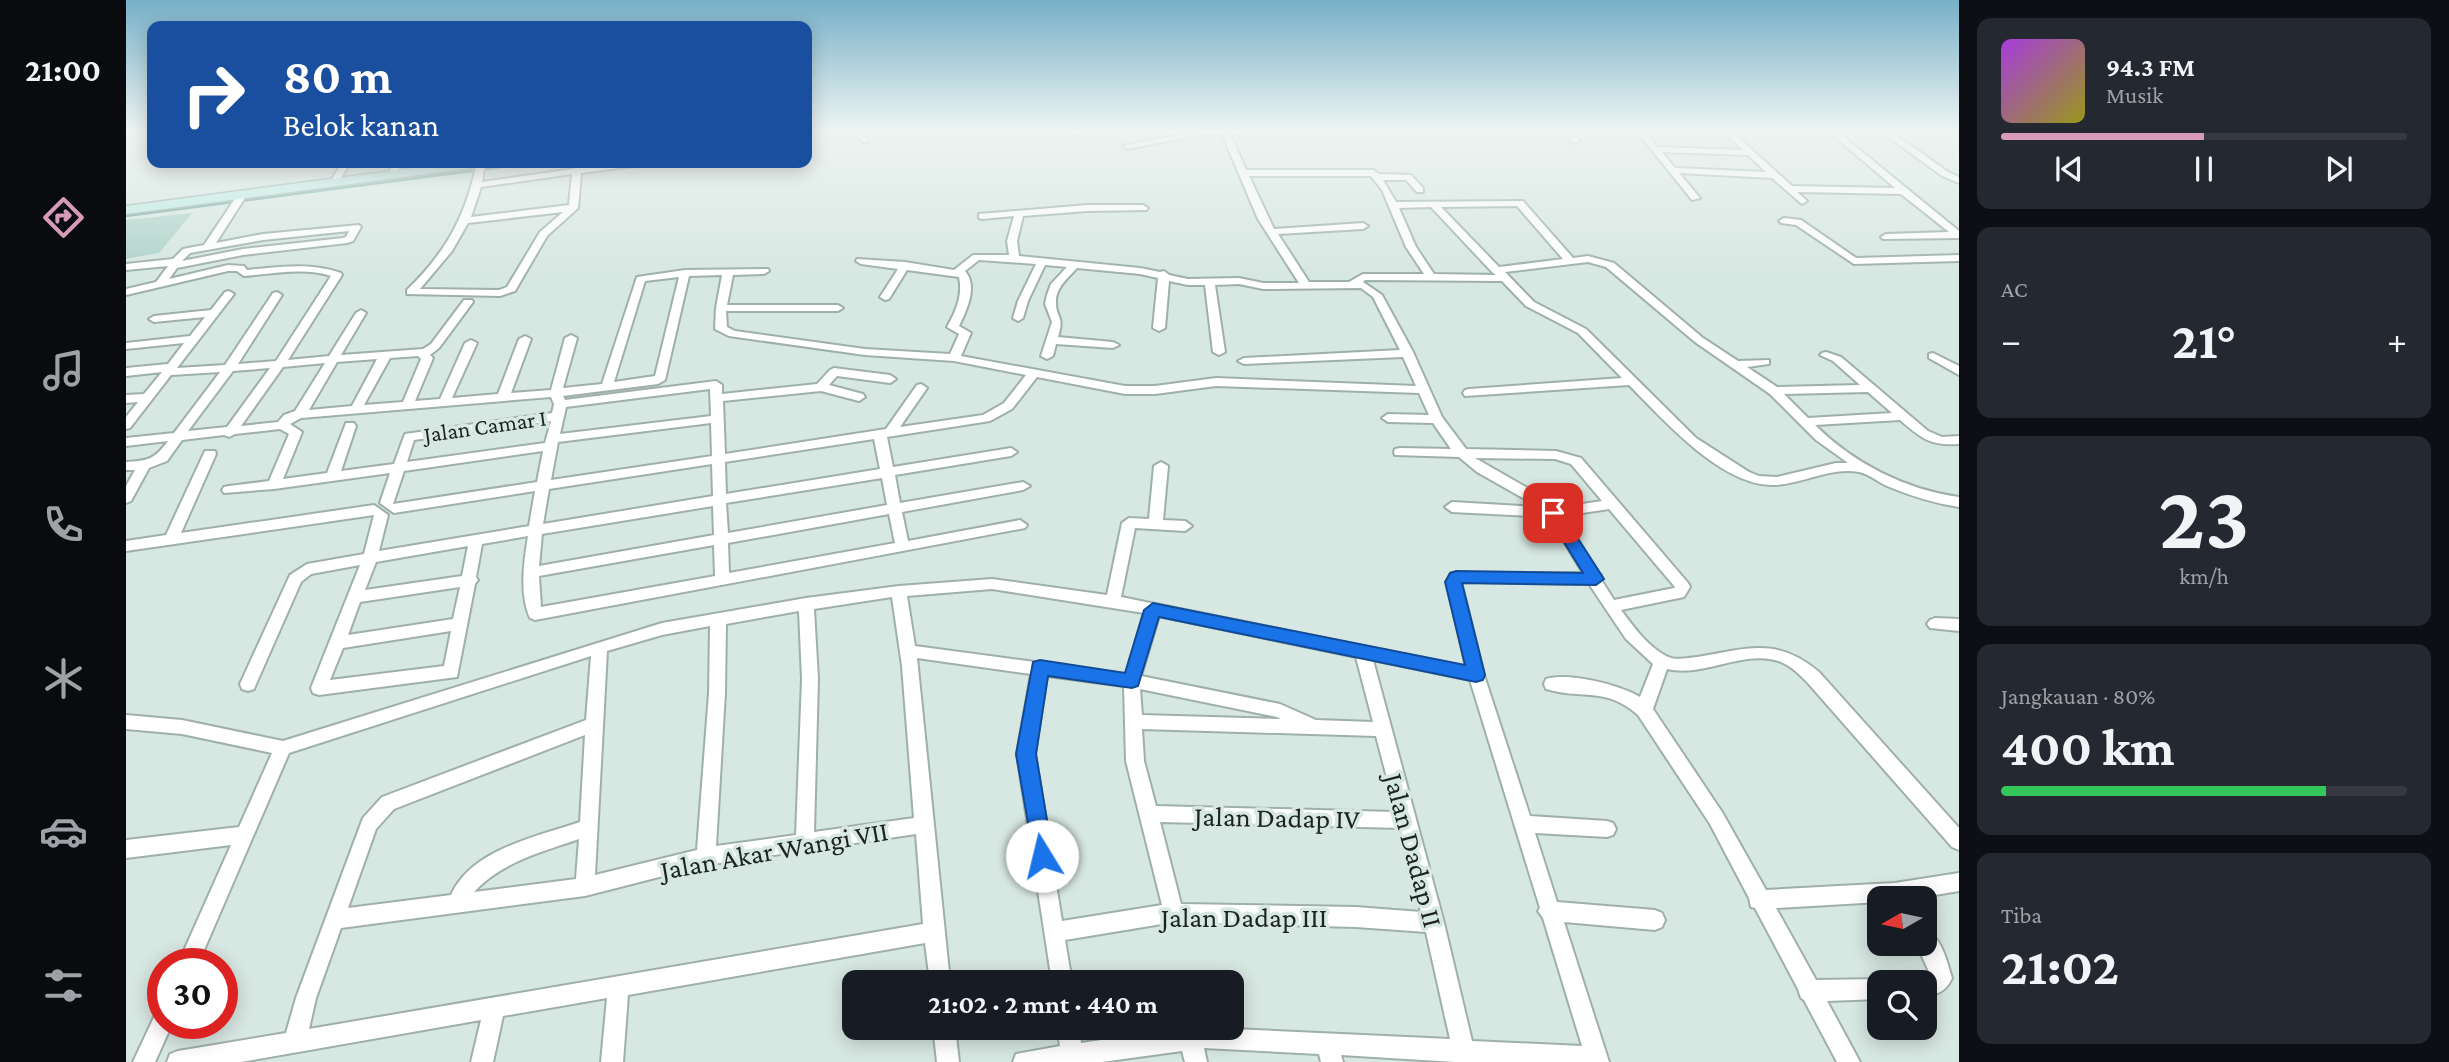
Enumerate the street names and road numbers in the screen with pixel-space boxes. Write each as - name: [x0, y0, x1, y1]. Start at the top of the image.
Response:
- street label: Jalan Camar I: [420, 405, 548, 448]
- street label: Jalan Dadap II: [1377, 767, 1449, 930]
- street label: Jalan Dadap IV: [1191, 801, 1360, 834]
- street label: Jalan Akar Wangi VII: [655, 815, 890, 886]
- street label: Jalan Dadap III: [1158, 902, 1327, 933]

